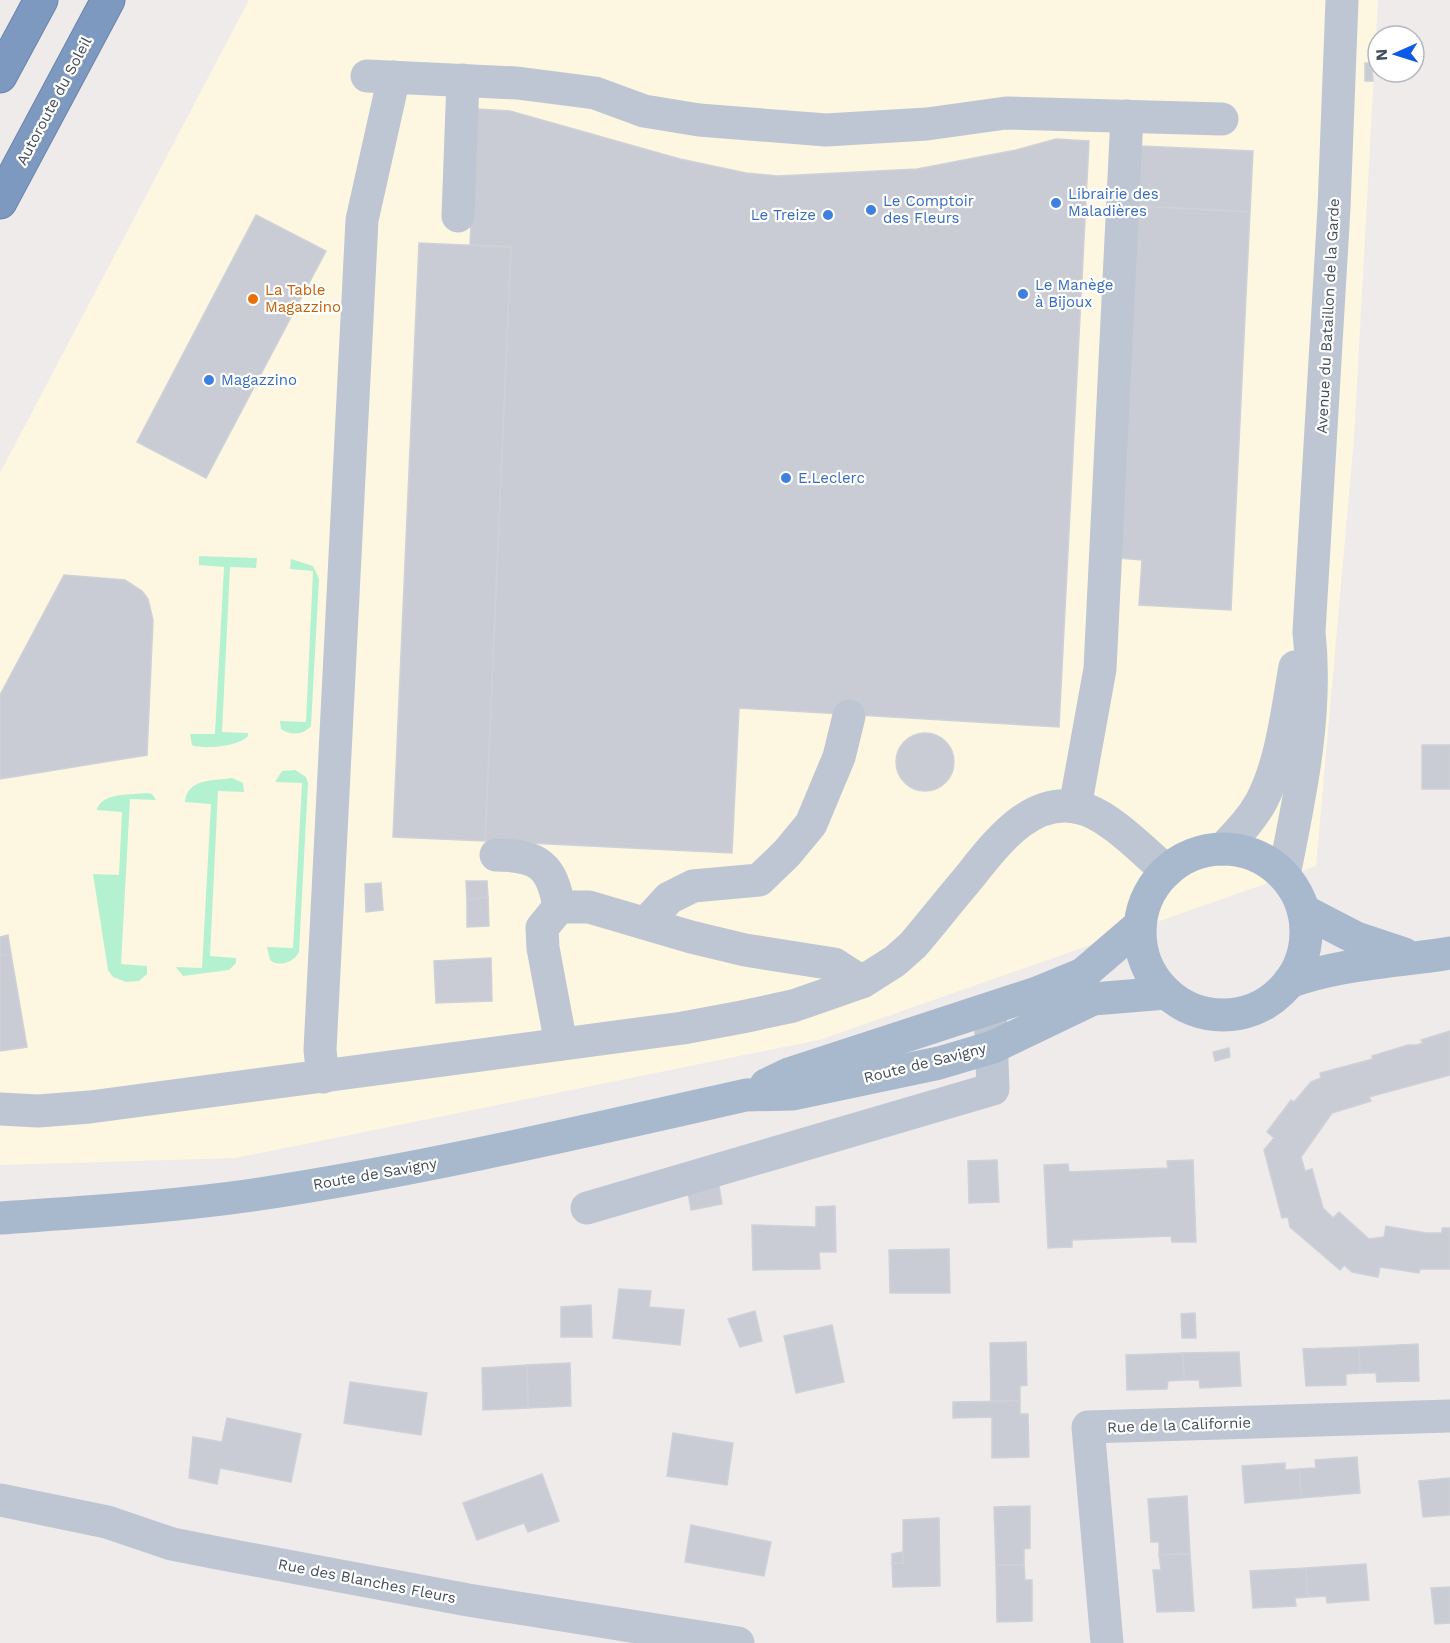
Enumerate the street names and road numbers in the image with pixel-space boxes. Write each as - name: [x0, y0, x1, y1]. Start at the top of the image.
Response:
- street label: Autoroute du Soleil: [13, 33, 96, 168]
- street label: Avenue du Bataillon de la Garde: [1313, 198, 1343, 434]
- street label: Route de Savigny: [862, 1039, 988, 1087]
- street label: Route de Savigny: [312, 1154, 439, 1194]
- street label: Rue de la Californie: [1107, 1413, 1251, 1437]
- street label: Rue des Blanches Fleurs: [277, 1555, 458, 1607]

